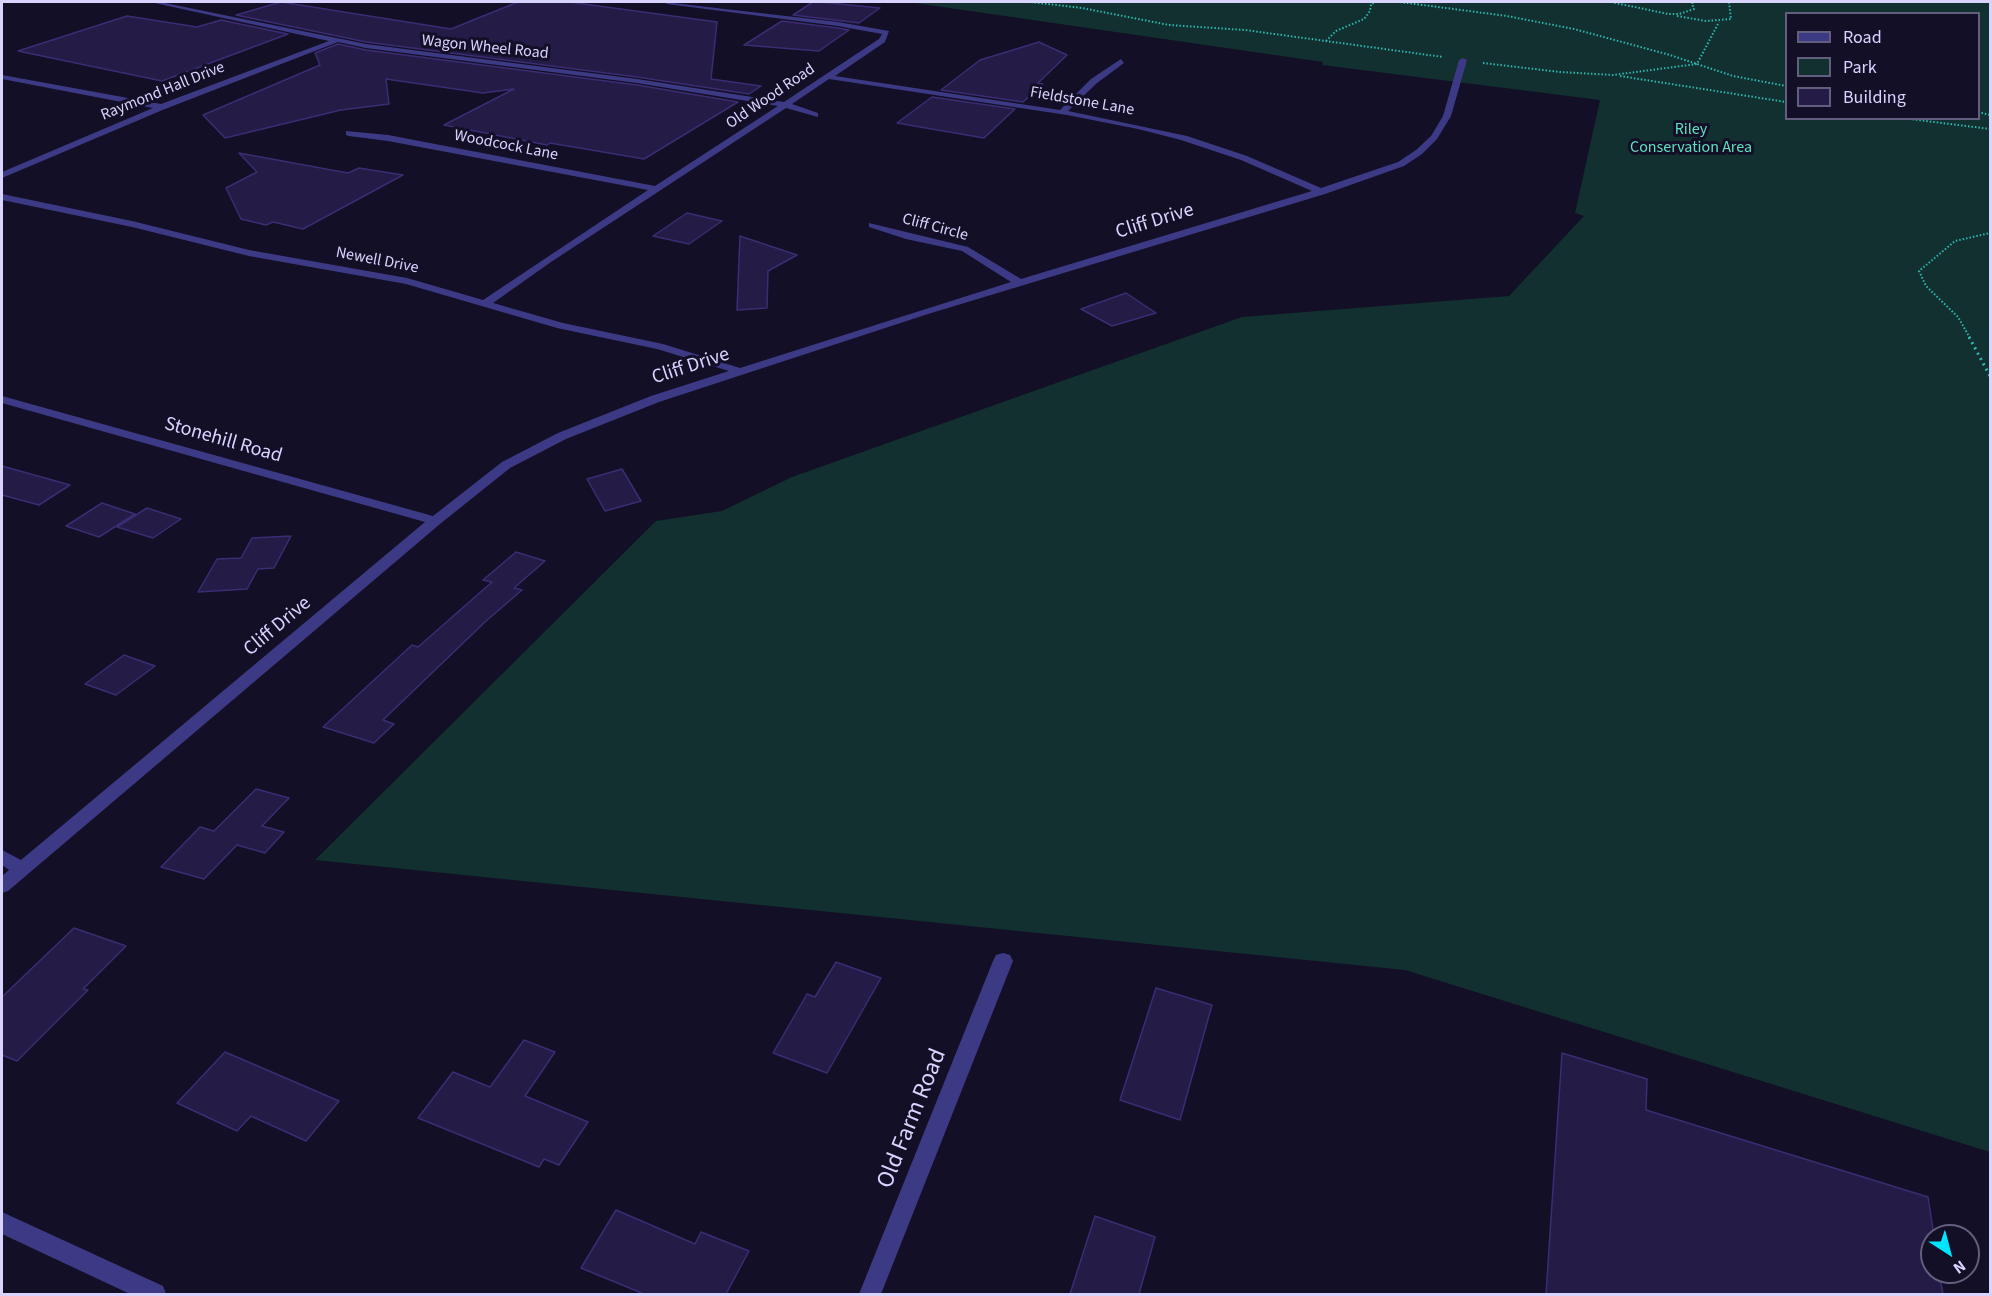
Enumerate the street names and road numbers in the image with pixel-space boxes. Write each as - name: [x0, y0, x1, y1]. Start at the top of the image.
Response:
- street label: Wagon Wheel Road: [421, 32, 549, 64]
- street label: Raymond Hall Drive: [98, 58, 228, 126]
- street label: Old Wood Road: [723, 60, 819, 134]
- street label: Fieldstone Lane: [1028, 83, 1136, 121]
- street label: Woodcock Lane: [452, 127, 560, 165]
- street label: Cliff Drive: [1113, 199, 1197, 245]
- street label: Cliff Circle: [900, 210, 970, 246]
- street label: Newell Drive: [334, 244, 420, 278]
- street label: Cliff Drive: [649, 343, 733, 391]
- street label: Stonehill Road: [161, 413, 285, 469]
- street label: Cliff Drive: [240, 592, 316, 662]
- street label: Old Farm Road: [872, 1045, 954, 1193]

